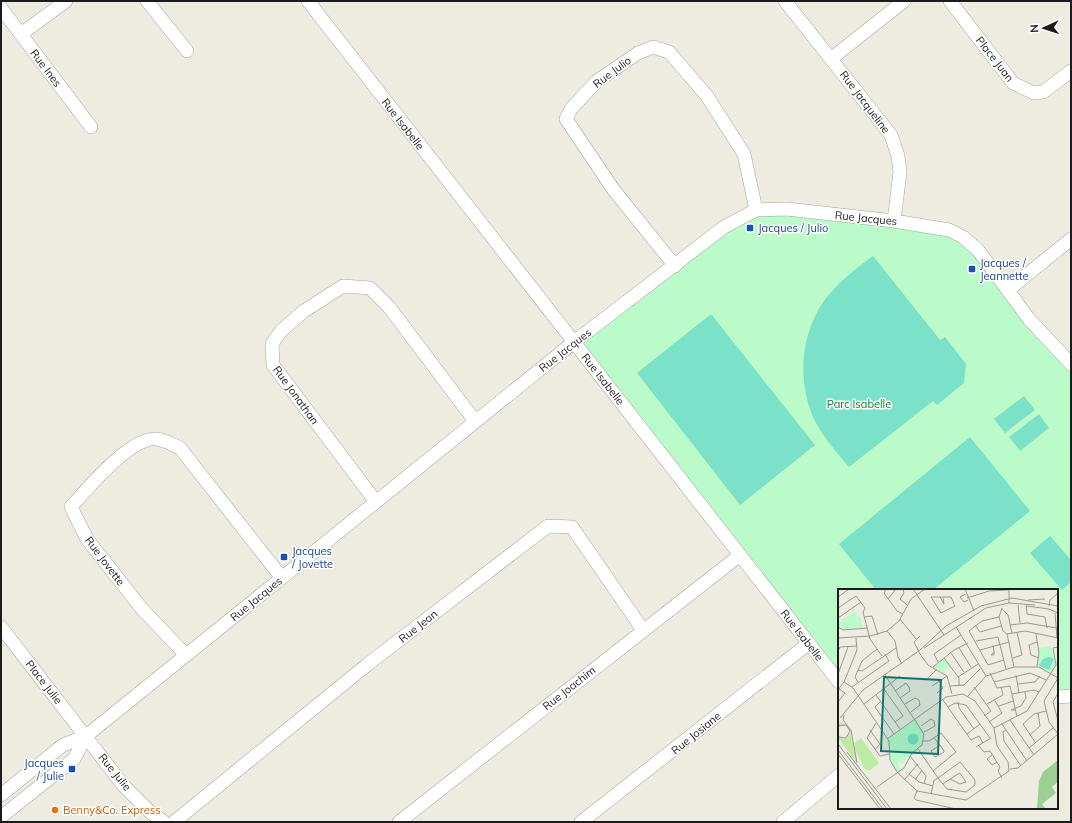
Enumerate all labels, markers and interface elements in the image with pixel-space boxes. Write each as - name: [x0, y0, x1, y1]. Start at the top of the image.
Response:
- north arrow: [1024, 8, 1064, 48]
- text: N: [1027, 24, 1041, 33]
- street label: Place Juan: [973, 34, 1017, 84]
- street label: Rue Ines: [27, 46, 65, 90]
- street label: Rue Julio: [590, 53, 634, 91]
- street label: Rue Jacqueline: [837, 68, 893, 136]
- street label: Rue Isabelle: [379, 95, 427, 153]
- street label: Rue Jacques: [834, 208, 898, 228]
- place label: Jacques / Julio: [758, 221, 828, 235]
- marker: Jacques / Julio: [745, 223, 755, 233]
- place label: Jacques / Jeannette: [980, 256, 1029, 283]
- marker: Jacques / Jeannette: [967, 264, 977, 274]
- street label: Rue Jacques: [536, 325, 594, 375]
- street label: Rue Isabelle: [579, 350, 627, 408]
- street label: Rue Jonathan: [270, 363, 322, 427]
- park label: Parc Isabelle: [827, 397, 891, 411]
- street label: Rue Jovette: [82, 534, 128, 588]
- place label: Jacques / Jovette: [291, 544, 333, 571]
- marker: Jacques / Jovette: [279, 552, 289, 562]
- street label: Rue Jacques: [227, 574, 285, 624]
- inset map: [838, 589, 1058, 809]
- street label: Rue Jean: [396, 606, 440, 646]
- street label: Rue Isabelle: [778, 606, 826, 664]
- street label: Place Julie: [23, 657, 65, 707]
- street label: Rue Joachim: [540, 663, 598, 713]
- street label: Rue Josiane: [668, 709, 724, 757]
- street label: Rue Julie: [96, 750, 134, 794]
- place label: Jacques / Julie: [24, 756, 64, 783]
- marker: Jacques / Julie: [67, 764, 77, 774]
- place label: Benny&Co. Express: [63, 803, 161, 817]
- marker: Benny&Co. Express: [50, 805, 60, 815]

